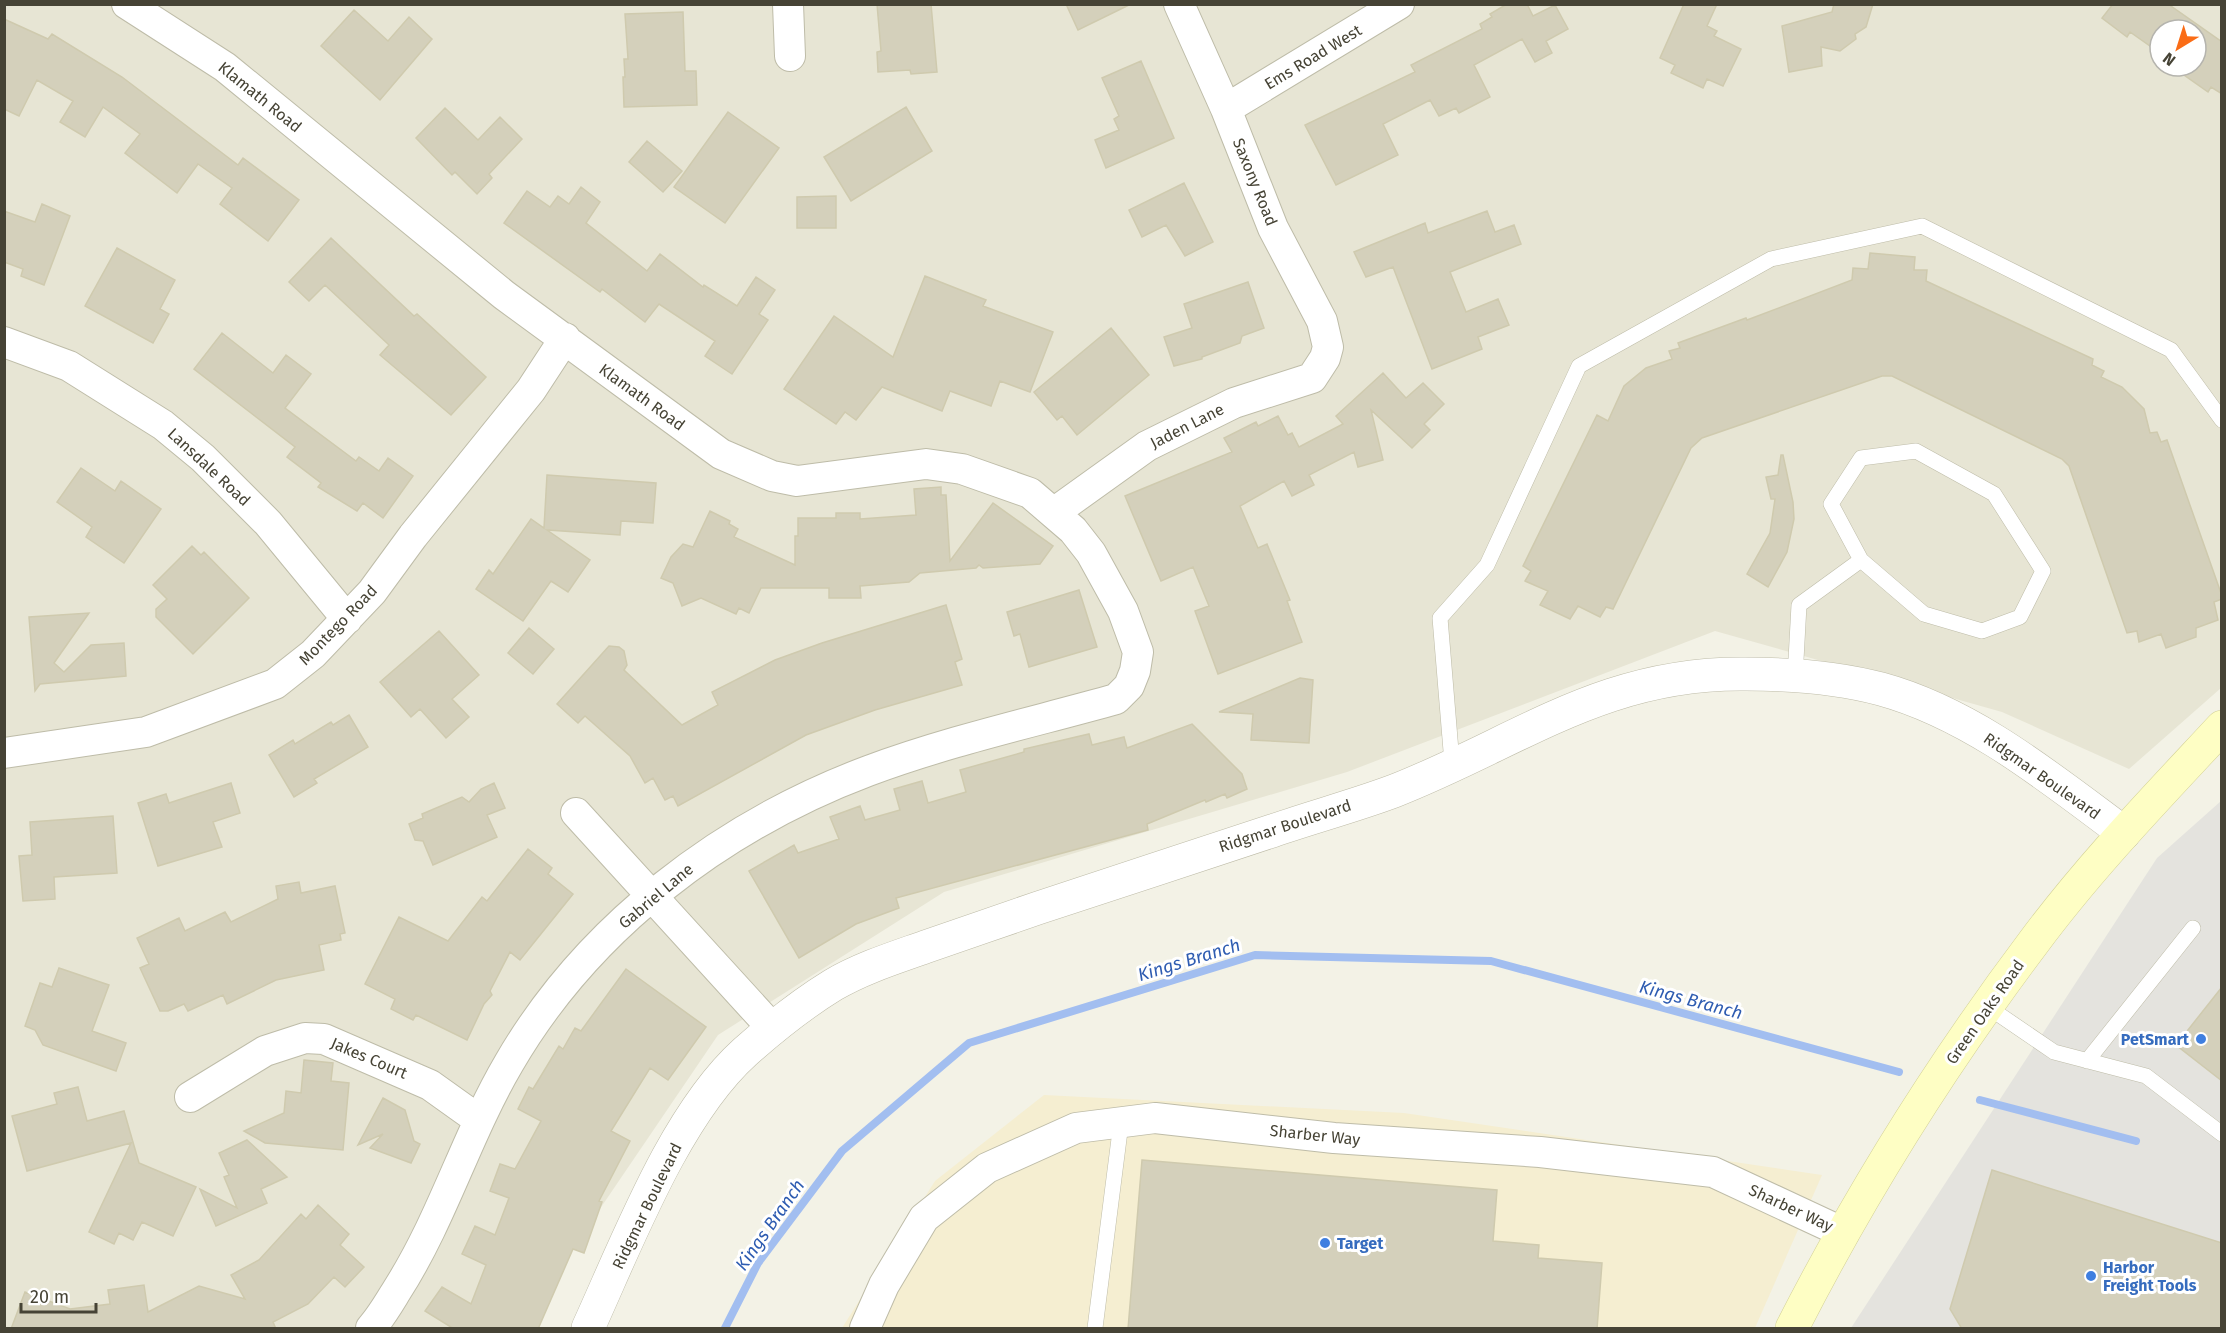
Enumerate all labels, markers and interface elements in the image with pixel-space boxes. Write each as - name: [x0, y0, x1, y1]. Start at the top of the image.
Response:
- north arrow: [2148, 18, 2208, 78]
- street label: Ems Road West: [1261, 20, 1365, 93]
- text: N: [2159, 49, 2179, 70]
- street label: Klamath Road: [215, 58, 305, 136]
- street label: Saxony Road: [1229, 135, 1281, 229]
- street label: Klamath Road: [595, 359, 689, 435]
- street label: Jaden Lane: [1147, 399, 1227, 453]
- street label: Lansdale Road: [164, 424, 254, 510]
- street label: Montego Road: [295, 581, 381, 669]
- street label: Ridgmar Boulevard: [1980, 729, 2104, 823]
- street label: Ridgmar Boulevard: [1216, 796, 1354, 856]
- street label: Gabriel Lane: [615, 859, 697, 933]
- water label: Kings Branch: [1135, 934, 1243, 986]
- street label: Green Oaks Road: [1942, 956, 2028, 1068]
- water label: Kings Branch: [1637, 976, 1745, 1024]
- place label: PetSmart: [2121, 1030, 2190, 1049]
- marker: PetSmart: [2194, 1032, 2208, 1046]
- street label: Jakes Court: [328, 1033, 410, 1083]
- street label: Sharber Way: [1269, 1121, 1361, 1149]
- street label: Ridgmar Boulevard: [608, 1140, 686, 1272]
- water label: Kings Branch: [731, 1175, 809, 1275]
- street label: Sharber Way: [1746, 1180, 1836, 1236]
- place label: Target: [1337, 1234, 1384, 1253]
- marker: Target: [1318, 1236, 1332, 1250]
- place label: Harbor Freight Tools: [2103, 1258, 2197, 1295]
- marker: Harbor Freight Tools: [2084, 1269, 2098, 1283]
- scale bar: [21, 1276, 96, 1314]
- text: 20 m: [30, 1286, 69, 1308]

